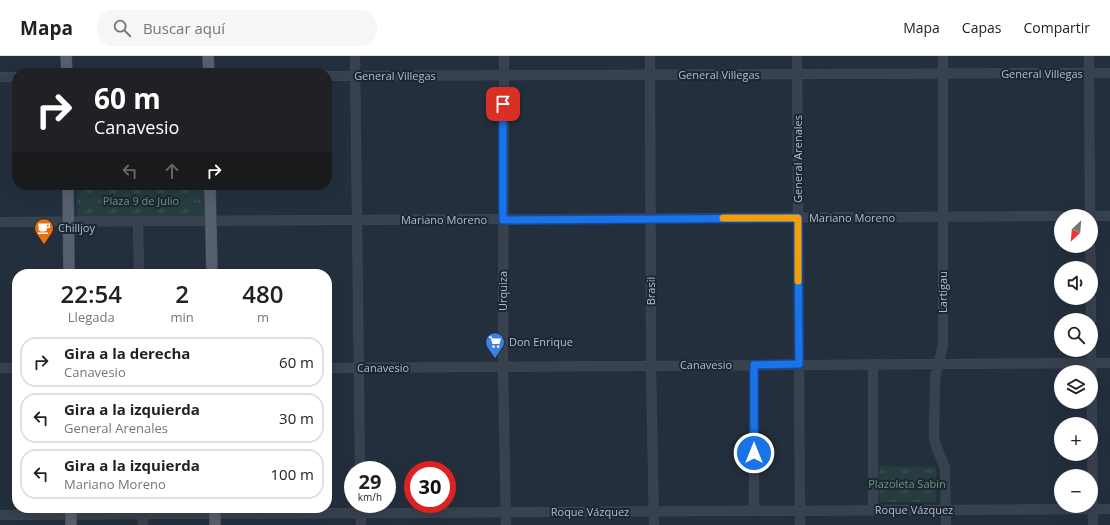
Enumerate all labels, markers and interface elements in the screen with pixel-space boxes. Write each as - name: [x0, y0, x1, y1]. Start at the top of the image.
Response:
- search box: [97, 10, 377, 46]
- text: Mapa: [20, 15, 73, 41]
- icon: search: [111, 17, 133, 39]
- text: Buscar aquí: [143, 18, 225, 38]
- text: Mapa: [903, 18, 940, 37]
- text: Capas: [962, 18, 1001, 37]
- text: Compartir: [1023, 18, 1090, 37]
- street label: General Villegas: [1001, 66, 1083, 81]
- street label: General Villegas: [678, 67, 760, 82]
- street label: General Villegas: [354, 68, 436, 83]
- text: 60 m: [94, 79, 161, 117]
- icon: right: [28, 84, 80, 136]
- pin: [486, 87, 520, 121]
- icon: arrive: [492, 93, 514, 115]
- text: Canavesio: [94, 115, 179, 139]
- street label: General Arenales: [790, 115, 805, 203]
- icon: left: [119, 160, 141, 182]
- icon: ahead: [161, 160, 183, 182]
- icon: right: [203, 160, 225, 182]
- park label: Plaza 9 de Julio: [103, 193, 180, 208]
- north arrow: [1054, 209, 1098, 253]
- map controls: [1054, 209, 1098, 513]
- street label: Mariano Moreno: [809, 210, 895, 225]
- street label: Mariano Moreno: [401, 212, 487, 227]
- cafe icon: Chilljoy: [33, 217, 55, 245]
- place label: Chilljoy: [58, 220, 95, 235]
- button: sound: [1054, 261, 1098, 305]
- street label: Urquiza: [495, 271, 510, 311]
- street label: Lartigau: [935, 271, 950, 313]
- text: 22:54: [61, 277, 122, 310]
- text: 2: [175, 277, 189, 310]
- text: 480: [242, 277, 283, 310]
- street label: Brasil: [643, 277, 658, 305]
- text: Llegada: [68, 308, 115, 326]
- text: min: [171, 308, 194, 326]
- text: m: [257, 308, 269, 326]
- button: search: [1054, 313, 1098, 357]
- supermarket icon: Don Enrique: [484, 331, 506, 359]
- place label: Don Enrique: [509, 334, 573, 349]
- text: Gira a la derecha: [64, 343, 190, 363]
- icon: right: [30, 351, 52, 373]
- text: 60 m: [279, 352, 314, 372]
- street label: Canavesio: [680, 357, 732, 372]
- street label: Canavesio: [357, 360, 409, 375]
- text: Canavesio: [64, 363, 126, 381]
- button: layers: [1054, 365, 1098, 409]
- text: Gira a la izquierda: [64, 399, 200, 419]
- icon: left: [30, 407, 52, 429]
- text: 30 m: [279, 408, 314, 428]
- button: +: [1054, 417, 1098, 461]
- text: General Arenales: [64, 419, 168, 437]
- position arrow: [733, 432, 775, 474]
- text: Gira a la izquierda: [64, 455, 200, 475]
- speed limit sign: 30: [404, 461, 456, 513]
- icon: left: [30, 463, 52, 485]
- text: 100 m: [270, 464, 314, 484]
- text: 29: [359, 468, 381, 495]
- button: −: [1054, 469, 1098, 513]
- text: Mariano Moreno: [64, 475, 166, 493]
- park label: Plazoleta Sabin: [868, 476, 946, 491]
- text: km/h: [358, 490, 382, 504]
- street label: Roque Vázquez: [875, 502, 953, 517]
- street label: Roque Vázquez: [551, 504, 629, 519]

